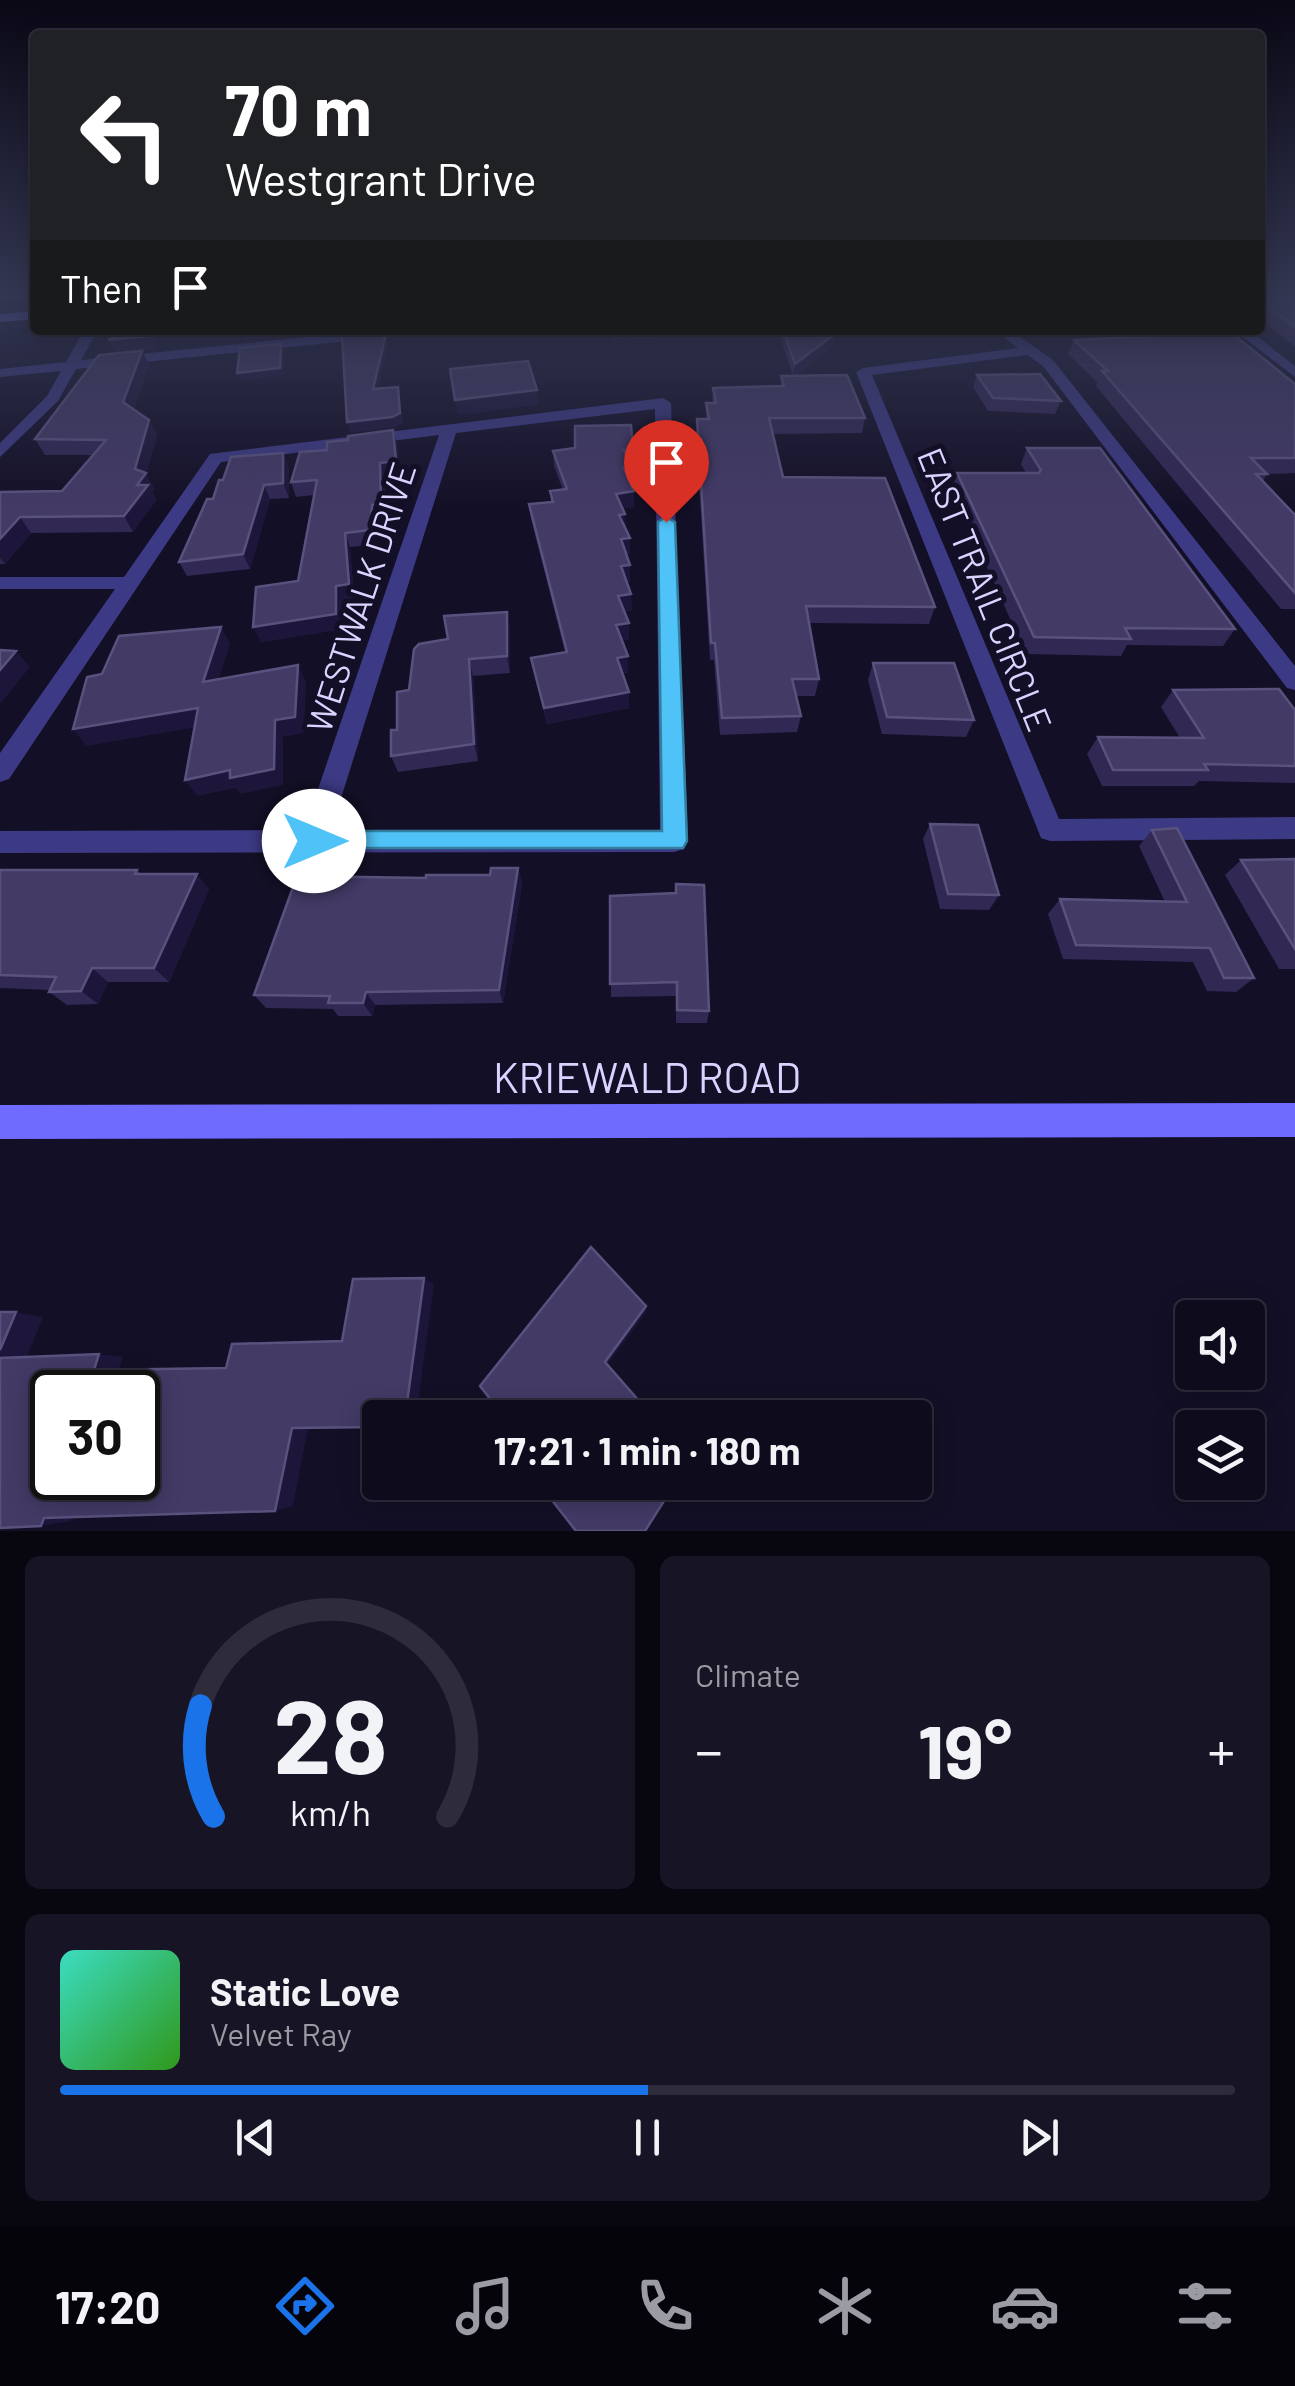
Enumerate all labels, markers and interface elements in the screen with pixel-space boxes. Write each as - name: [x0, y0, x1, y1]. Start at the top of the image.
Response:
- text: 70 m: [225, 66, 372, 150]
- icon: left: [60, 70, 190, 200]
- text: Westgrant Drive: [225, 151, 537, 205]
- icon: arrive: [163, 260, 218, 315]
- text: Then: [60, 265, 143, 311]
- pin: [624, 420, 709, 523]
- icon: arrive: [639, 435, 694, 490]
- street label: EAST TRAIL CIRCLE: [910, 441, 1062, 737]
- street label: WESTWALK DRIVE: [297, 457, 423, 737]
- position arrow: [262, 789, 366, 893]
- street label: KRIEWALD ROAD: [493, 1051, 801, 1101]
- map controls: [1175, 1300, 1265, 1500]
- button: sound: [1175, 1300, 1265, 1390]
- speed limit sign: 30: [30, 1370, 160, 1500]
- button: layers: [1175, 1410, 1265, 1500]
- text: 17:21 · 1 min · 180 m: [493, 1427, 801, 1473]
- text: Climate: [695, 1655, 801, 1693]
- text: 28: [273, 1670, 387, 1795]
- text: 19°: [918, 1704, 1012, 1794]
- text: −: [695, 1716, 723, 1782]
- text: +: [1207, 1716, 1235, 1782]
- text: km/h: [290, 1790, 370, 1833]
- text: Static Love: [210, 1968, 400, 2014]
- text: Velvet Ray: [210, 2014, 352, 2052]
- icon: previous: [228, 2110, 283, 2165]
- icon: pause: [620, 2110, 675, 2165]
- icon: next: [1012, 2110, 1067, 2165]
- icon: directions: [270, 2271, 340, 2341]
- icon: music: [450, 2271, 520, 2341]
- icon: phone: [630, 2271, 700, 2341]
- icon: climate: [810, 2271, 880, 2341]
- icon: car: [990, 2271, 1060, 2341]
- icon: filters: [1170, 2271, 1240, 2341]
- text: 17:20: [55, 2279, 160, 2333]

